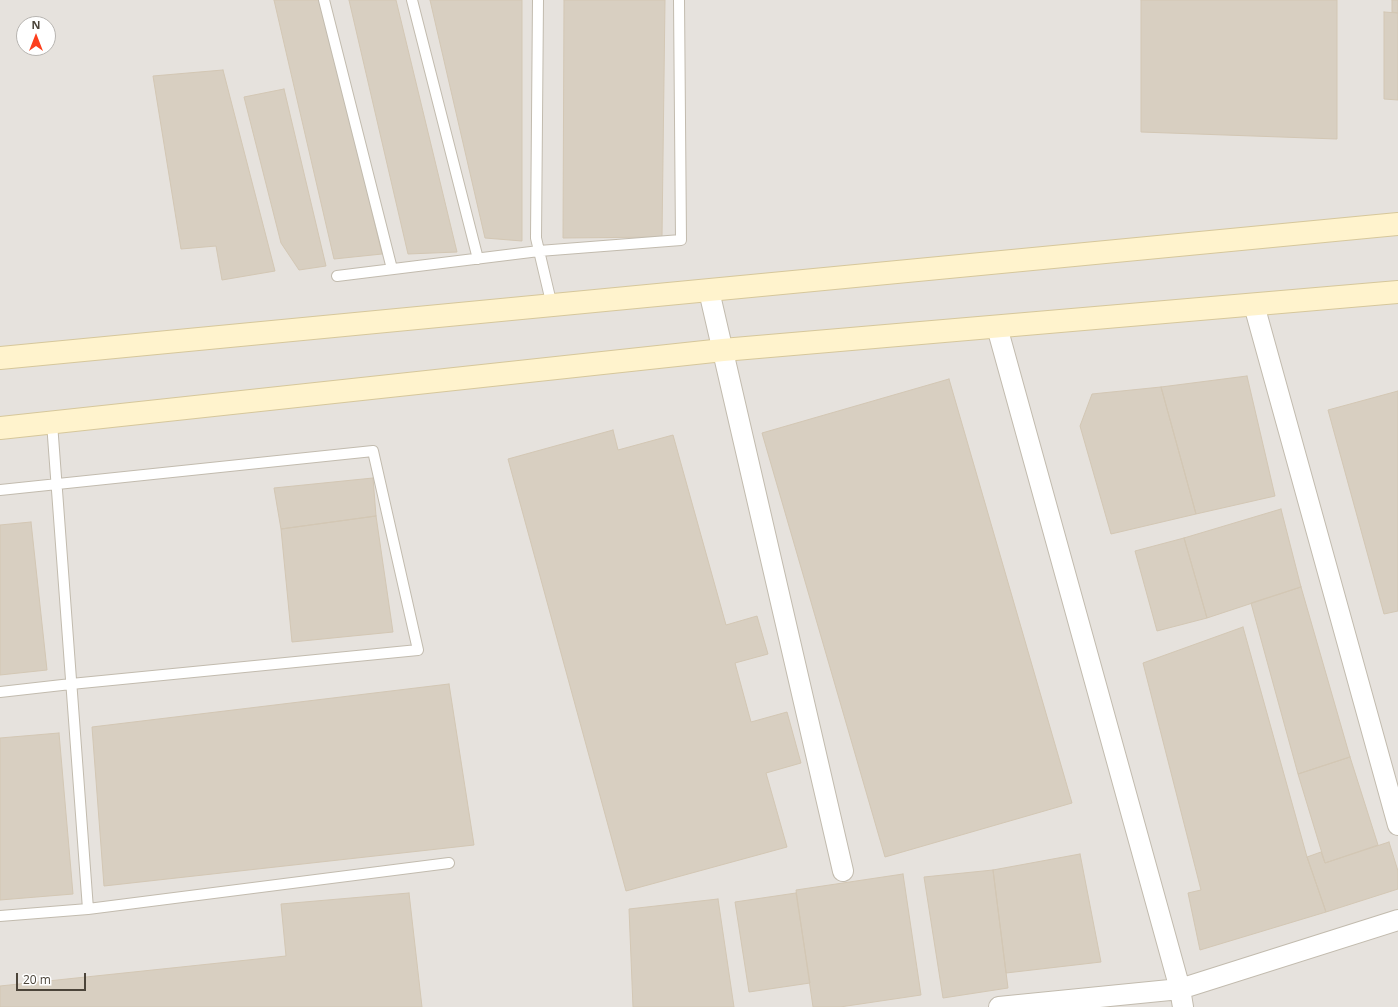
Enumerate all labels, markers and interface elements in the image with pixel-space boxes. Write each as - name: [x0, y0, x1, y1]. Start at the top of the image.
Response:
- north arrow: [16, 16, 56, 56]
- text: N: [32, 17, 40, 32]
- scale bar: [18, 965, 88, 991]
- text: 20 m: [23, 971, 51, 988]

